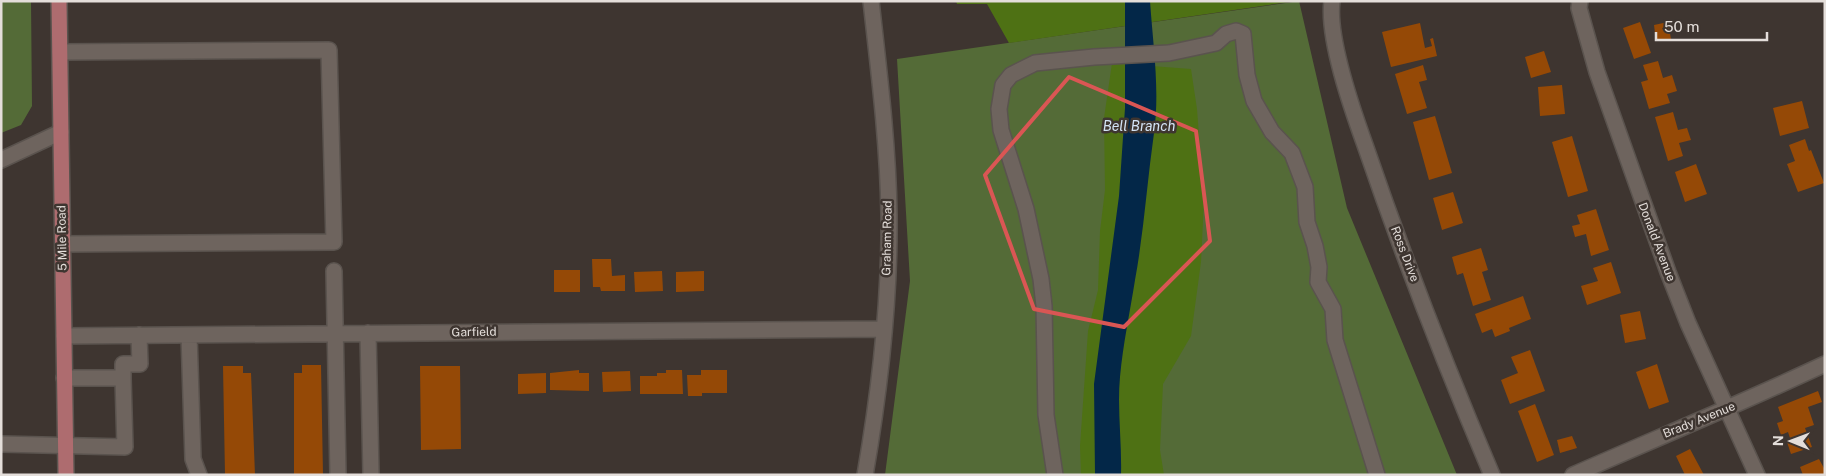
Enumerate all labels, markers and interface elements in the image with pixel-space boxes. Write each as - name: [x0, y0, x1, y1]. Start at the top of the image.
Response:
- scale bar: [1656, 10, 1767, 42]
- text: 50 m: [1664, 18, 1699, 35]
- water label: Bell Branch: [1103, 118, 1175, 134]
- street label: Graham Road: [879, 200, 895, 276]
- street label: Donald Avenue: [1636, 201, 1679, 284]
- street label: 5 Mile Road: [54, 205, 70, 271]
- street label: Ross Drive: [1388, 224, 1422, 284]
- street label: Garfield: [451, 325, 497, 339]
- street label: Brady Avenue: [1661, 399, 1737, 441]
- north arrow: [1766, 416, 1816, 466]
- text: N: [1770, 435, 1786, 446]

